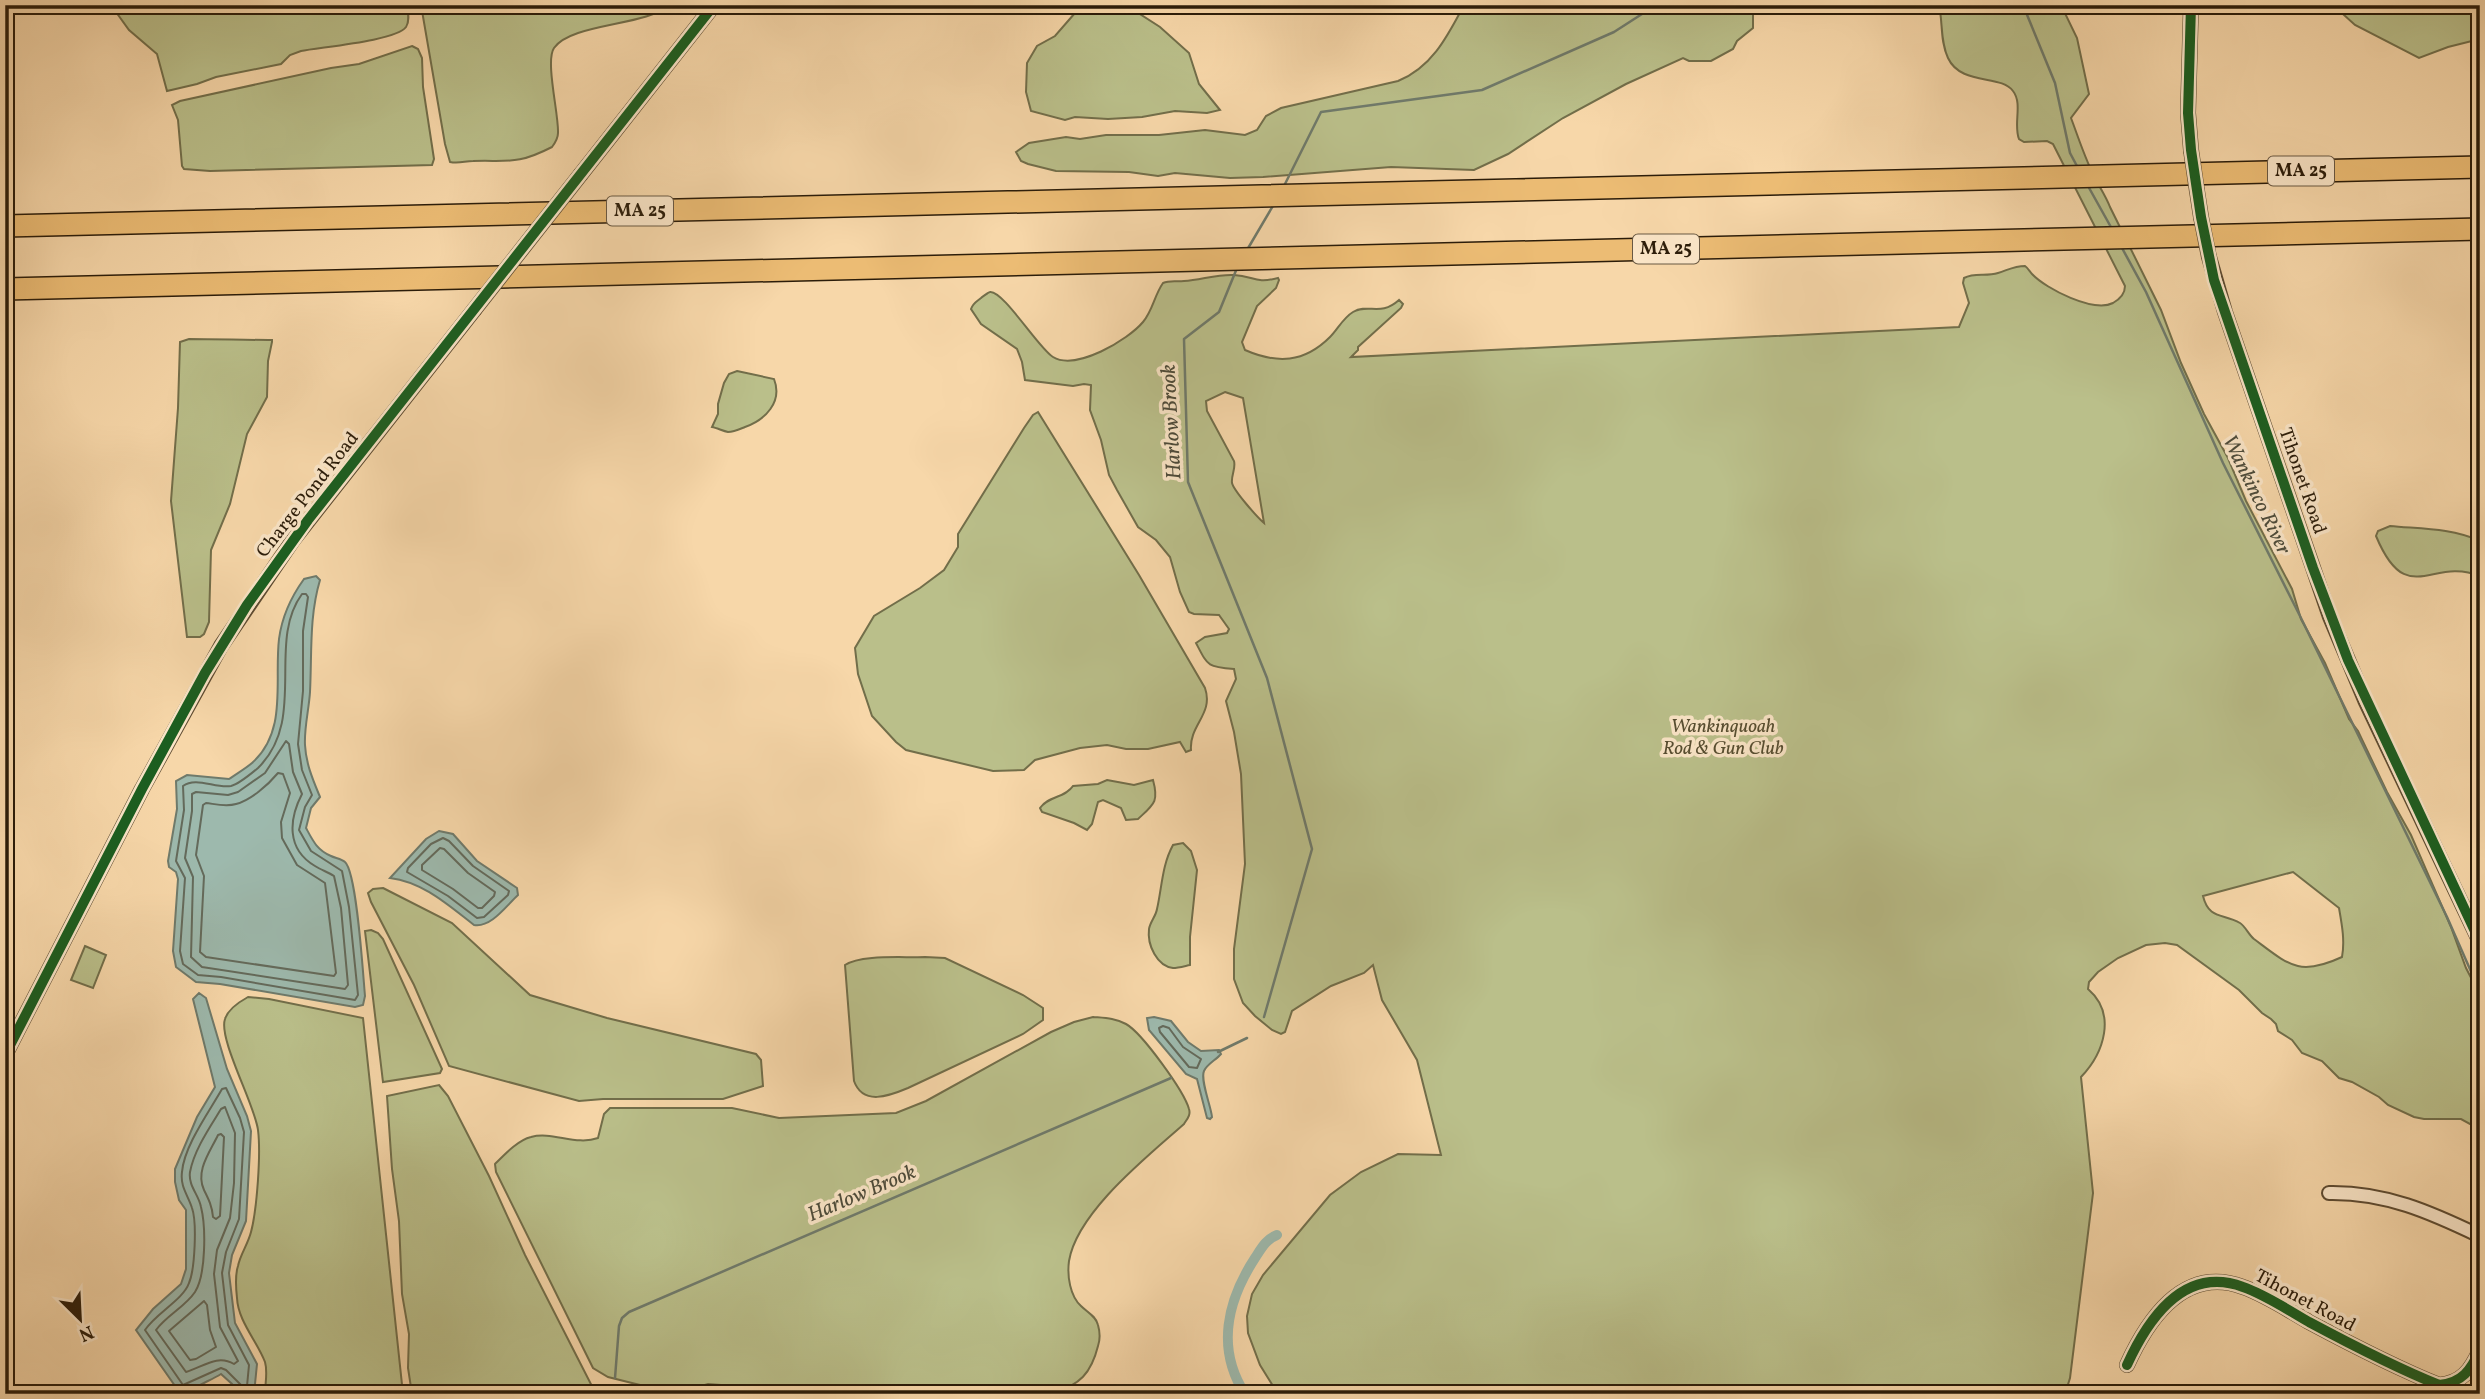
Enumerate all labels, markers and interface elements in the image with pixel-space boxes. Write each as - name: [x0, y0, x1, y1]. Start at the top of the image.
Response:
- road number: MA 25: [2268, 156, 2334, 186]
- road number: MA 25: [607, 196, 673, 226]
- road number: MA 25: [1633, 234, 1699, 264]
- water label: Harlow Brook: [1154, 363, 1190, 480]
- street label: Tihonet Road: [2272, 424, 2332, 538]
- street label: Charge Pond Road: [251, 427, 365, 563]
- water label: Wankinco River: [2214, 430, 2298, 560]
- park label: Wankinquoah Rod & Gun Club: [1663, 714, 1784, 762]
- water label: Harlow Brook: [803, 1158, 921, 1230]
- street label: Tihonet Road: [2250, 1263, 2360, 1339]
- north arrow: [46, 1284, 116, 1354]
- text: N: [74, 1318, 98, 1347]

